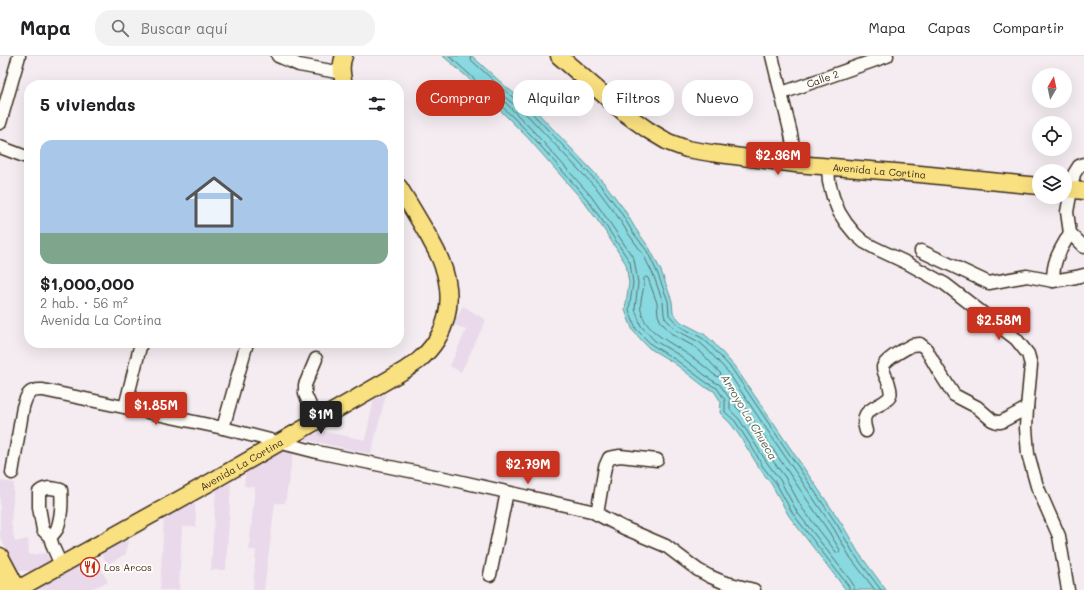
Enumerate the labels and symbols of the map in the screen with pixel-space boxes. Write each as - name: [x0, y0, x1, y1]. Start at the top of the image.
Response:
- street label: Calle 2: [804, 67, 841, 91]
- north arrow: [1032, 68, 1072, 108]
- pin: $2.36M: [745, 142, 811, 176]
- street label: Avenida La Cortina: [832, 160, 927, 182]
- pin: $2.58M: [966, 307, 1032, 341]
- water label: Arroyo La Chueca: [718, 371, 781, 462]
- pin: $1.85M: [123, 392, 189, 426]
- pin: $1M: [302, 401, 340, 435]
- street label: Avenida La Cortina: [197, 435, 286, 494]
- pin: $2.79M: [495, 451, 561, 485]
- restaurant icon: Los Arcos: [79, 556, 101, 578]
- place label: Los Arcos: [104, 560, 152, 574]

